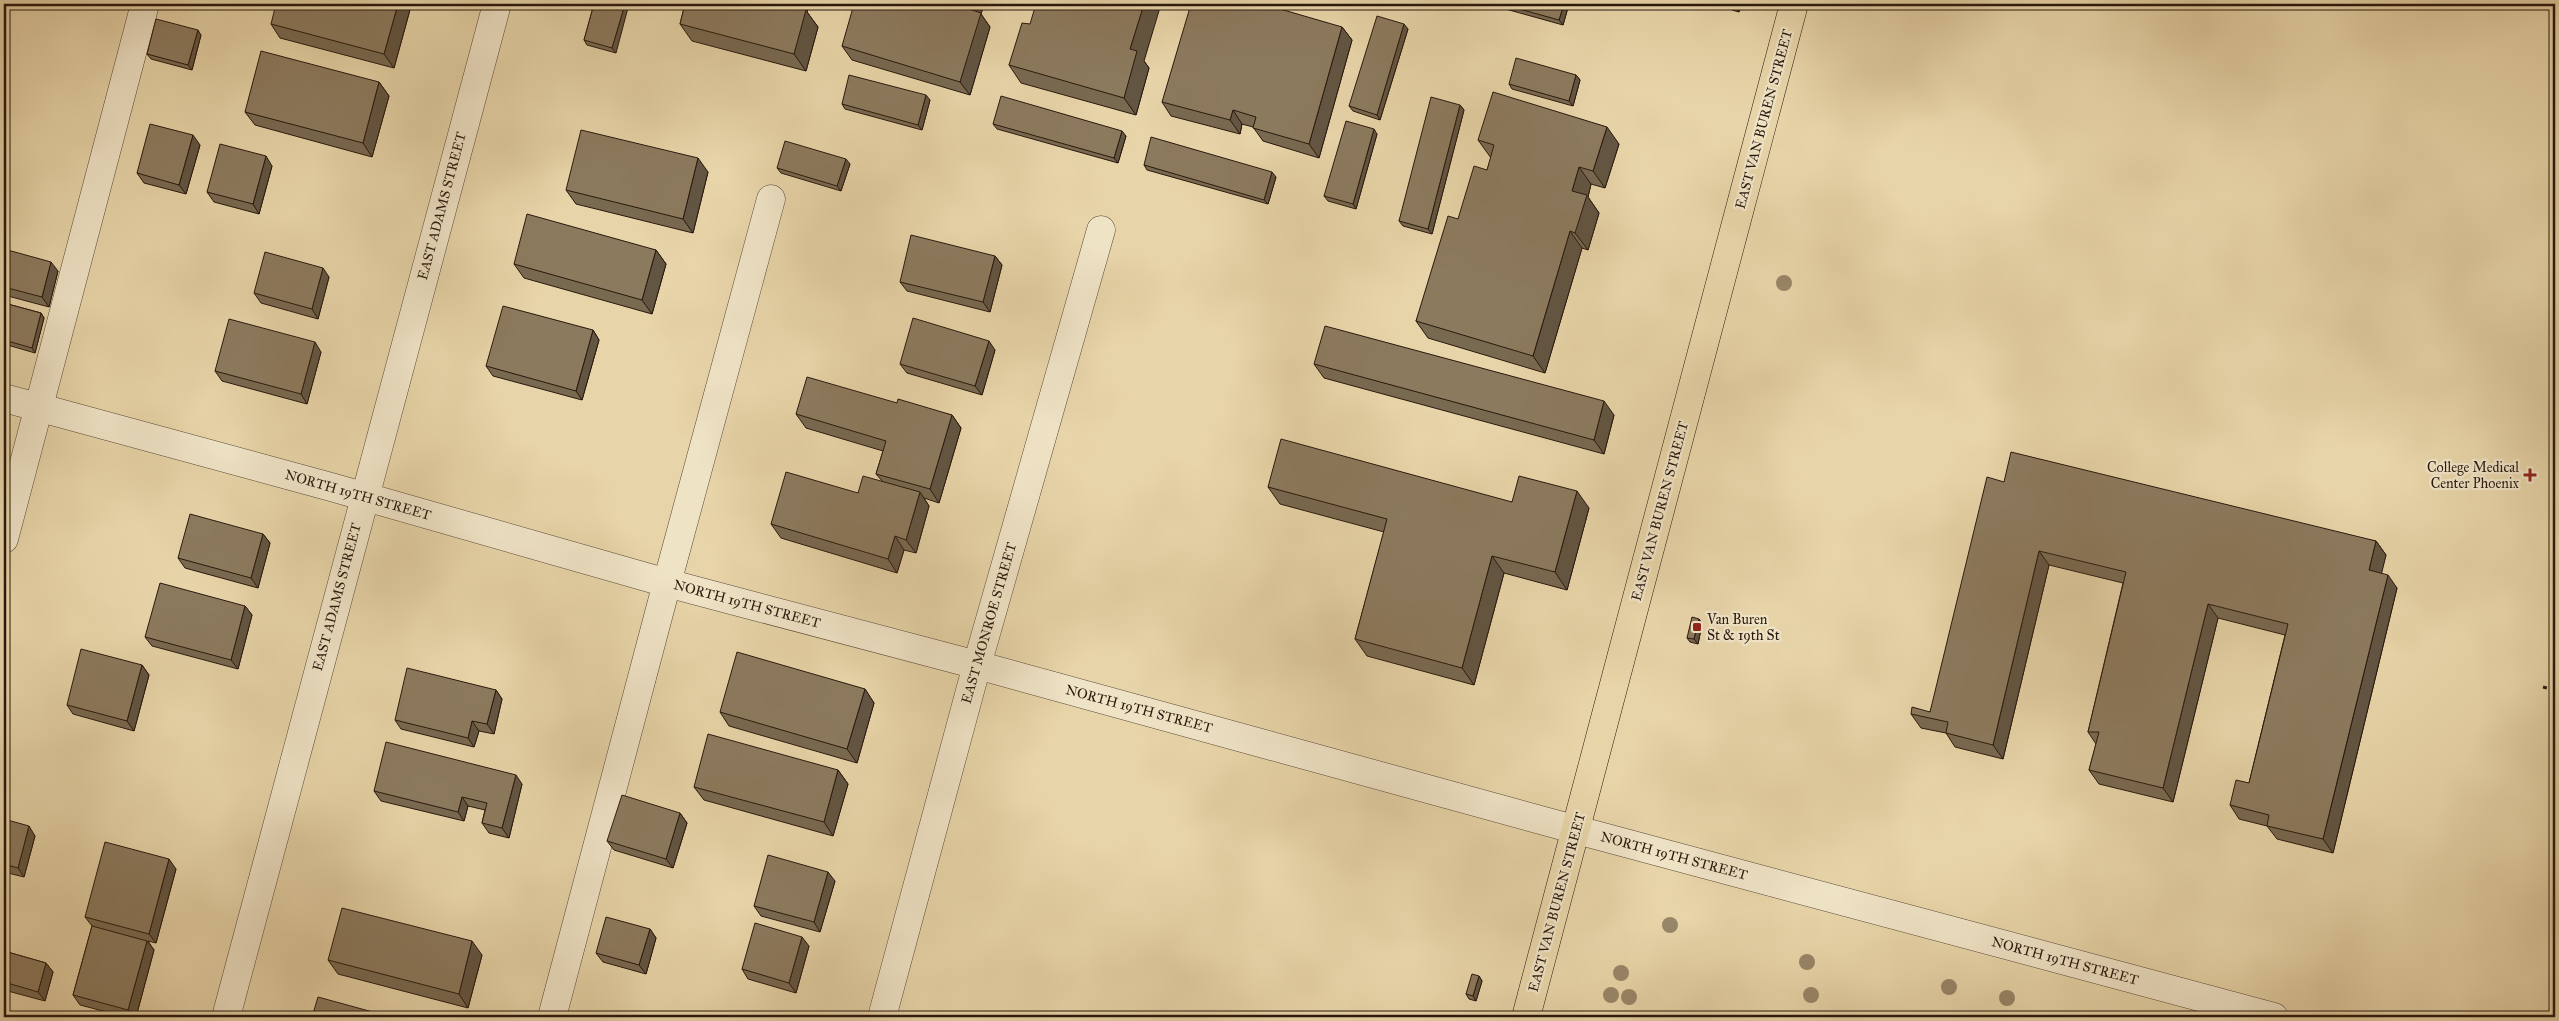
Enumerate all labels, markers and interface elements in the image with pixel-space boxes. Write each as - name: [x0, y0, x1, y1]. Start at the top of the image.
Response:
- street label: EAST VAN BUREN STREET: [1732, 27, 1796, 211]
- street label: EAST ADAMS STREET: [414, 130, 470, 282]
- street label: EAST VAN BUREN STREET: [1628, 419, 1692, 603]
- place label: College Medical Center Phoenix: [2427, 459, 2520, 492]
- street label: NORTH 19TH STREET: [283, 466, 434, 524]
- marker: College Medical Center Phoenix: [2523, 468, 2537, 482]
- street label: EAST ADAMS STREET: [309, 521, 365, 673]
- street label: EAST MONROE STREET: [958, 540, 1020, 706]
- street label: NORTH 19TH STREET: [672, 576, 823, 632]
- place label: Van Buren St & 19th St: [1706, 611, 1780, 644]
- marker: Van Buren St & 19th St: [1691, 621, 1703, 633]
- street label: NORTH 19TH STREET: [1064, 681, 1215, 737]
- street label: EAST VAN BUREN STREET: [1525, 810, 1589, 994]
- street label: NORTH 19TH STREET: [1599, 828, 1750, 884]
- street label: NORTH 19TH STREET: [1990, 933, 2141, 989]

